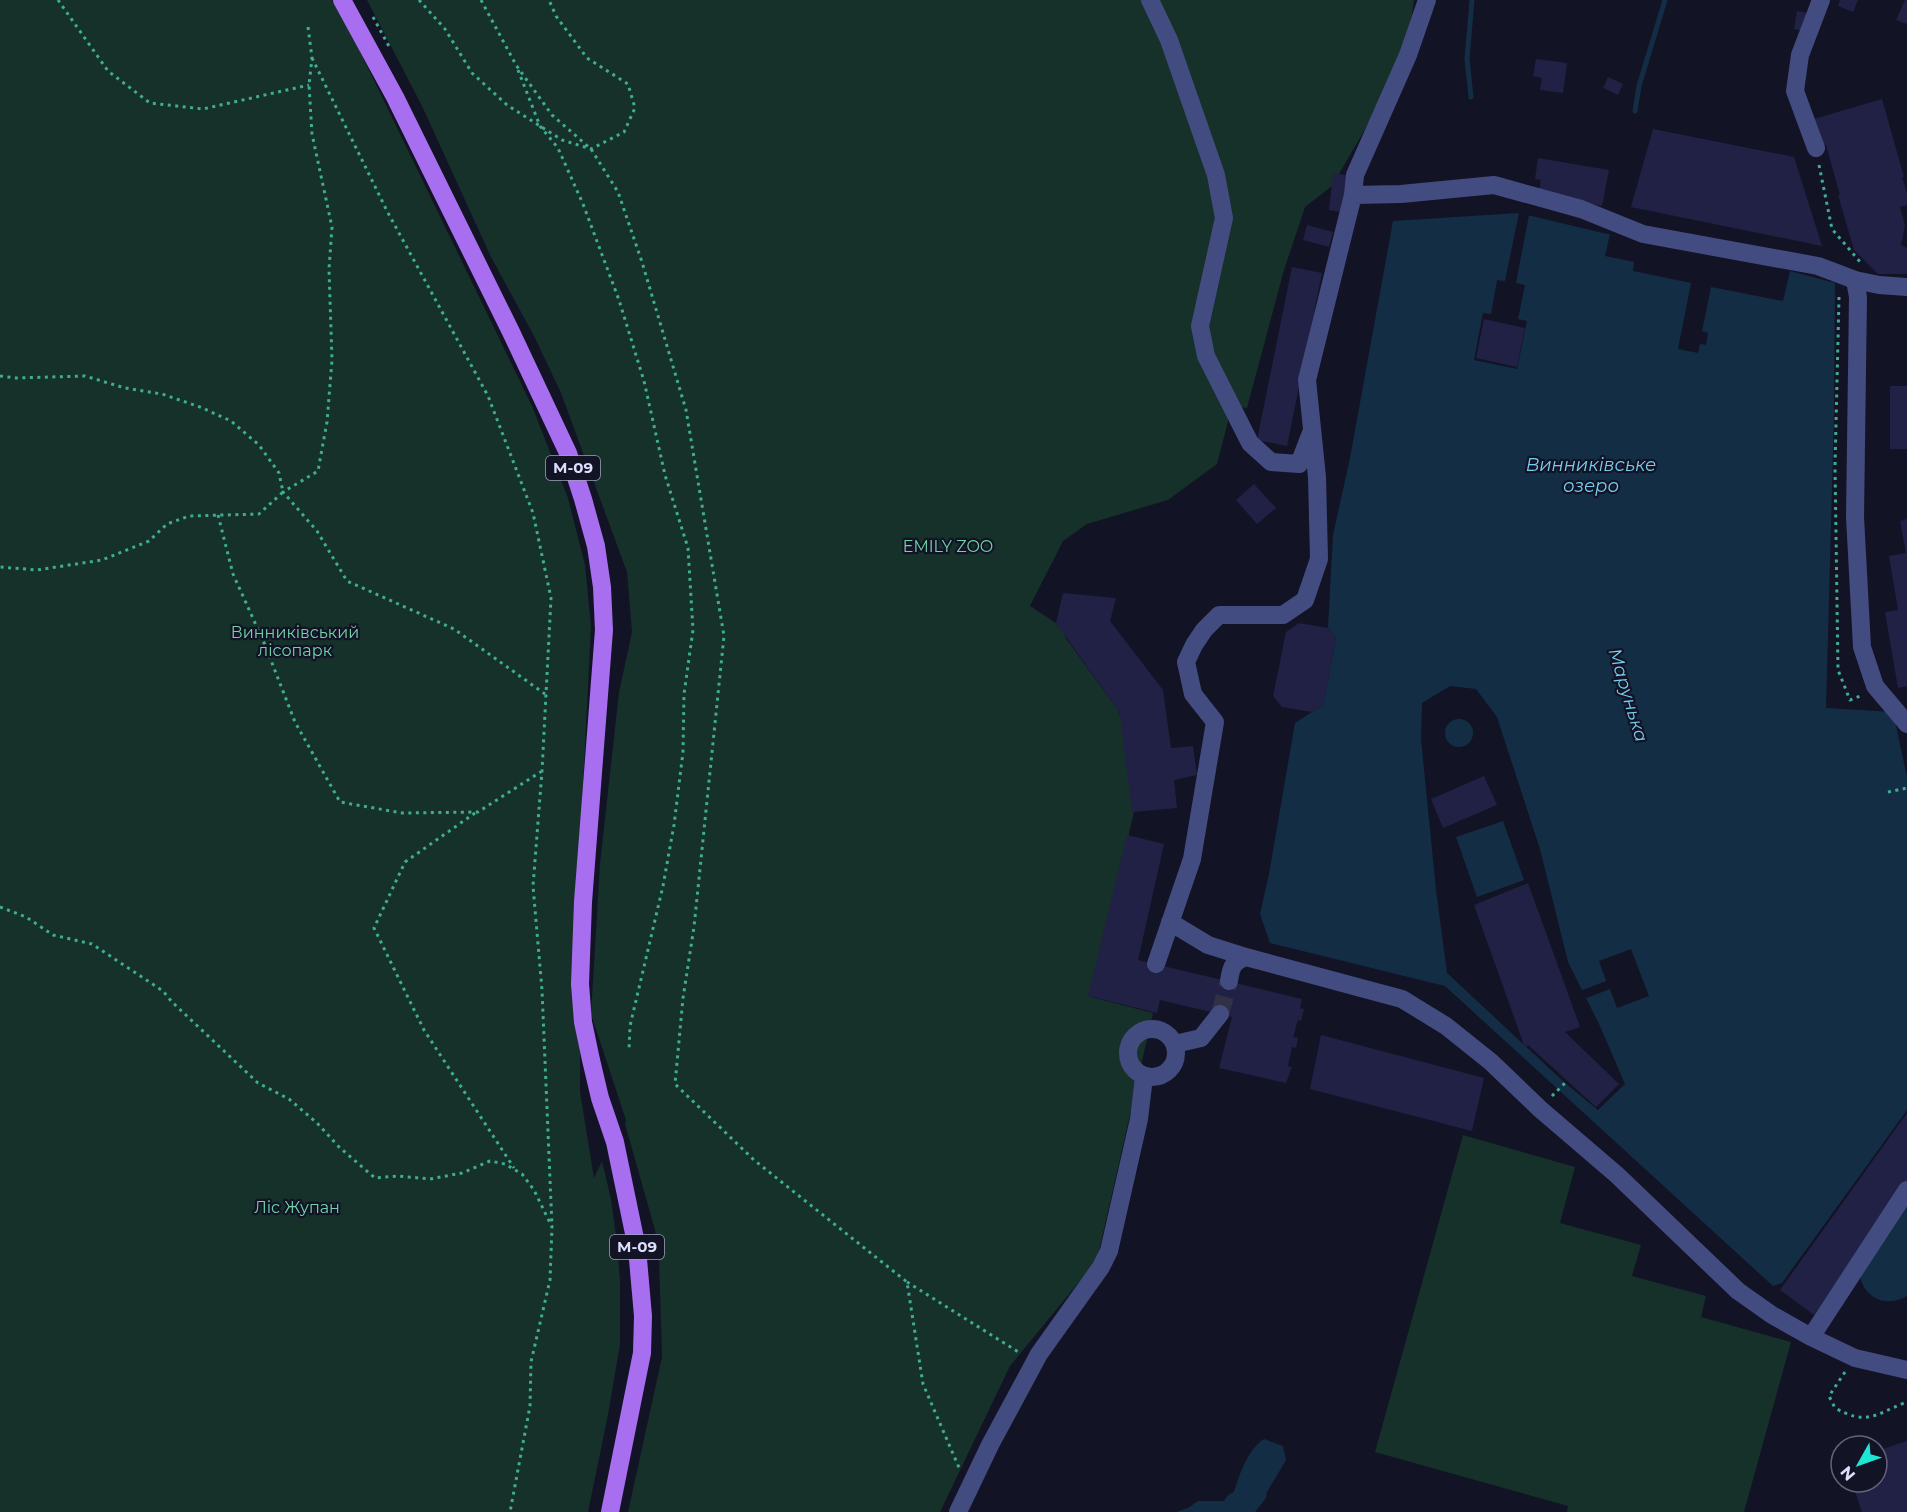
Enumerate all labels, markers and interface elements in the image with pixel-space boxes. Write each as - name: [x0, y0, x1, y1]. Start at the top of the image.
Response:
- water label: Винниківське озеро: [1526, 454, 1656, 497]
- road number: М-09: [546, 456, 600, 480]
- park label: EMILY ZOO: [903, 537, 993, 556]
- park label: Винниківський лісопарк: [231, 623, 359, 660]
- water label: Марунька: [1603, 646, 1653, 744]
- park label: Ліс Жупан: [254, 1198, 340, 1217]
- road number: М-09: [610, 1235, 664, 1259]
- north arrow: [1829, 1434, 1889, 1494]
- text: N: [1836, 1462, 1859, 1484]

